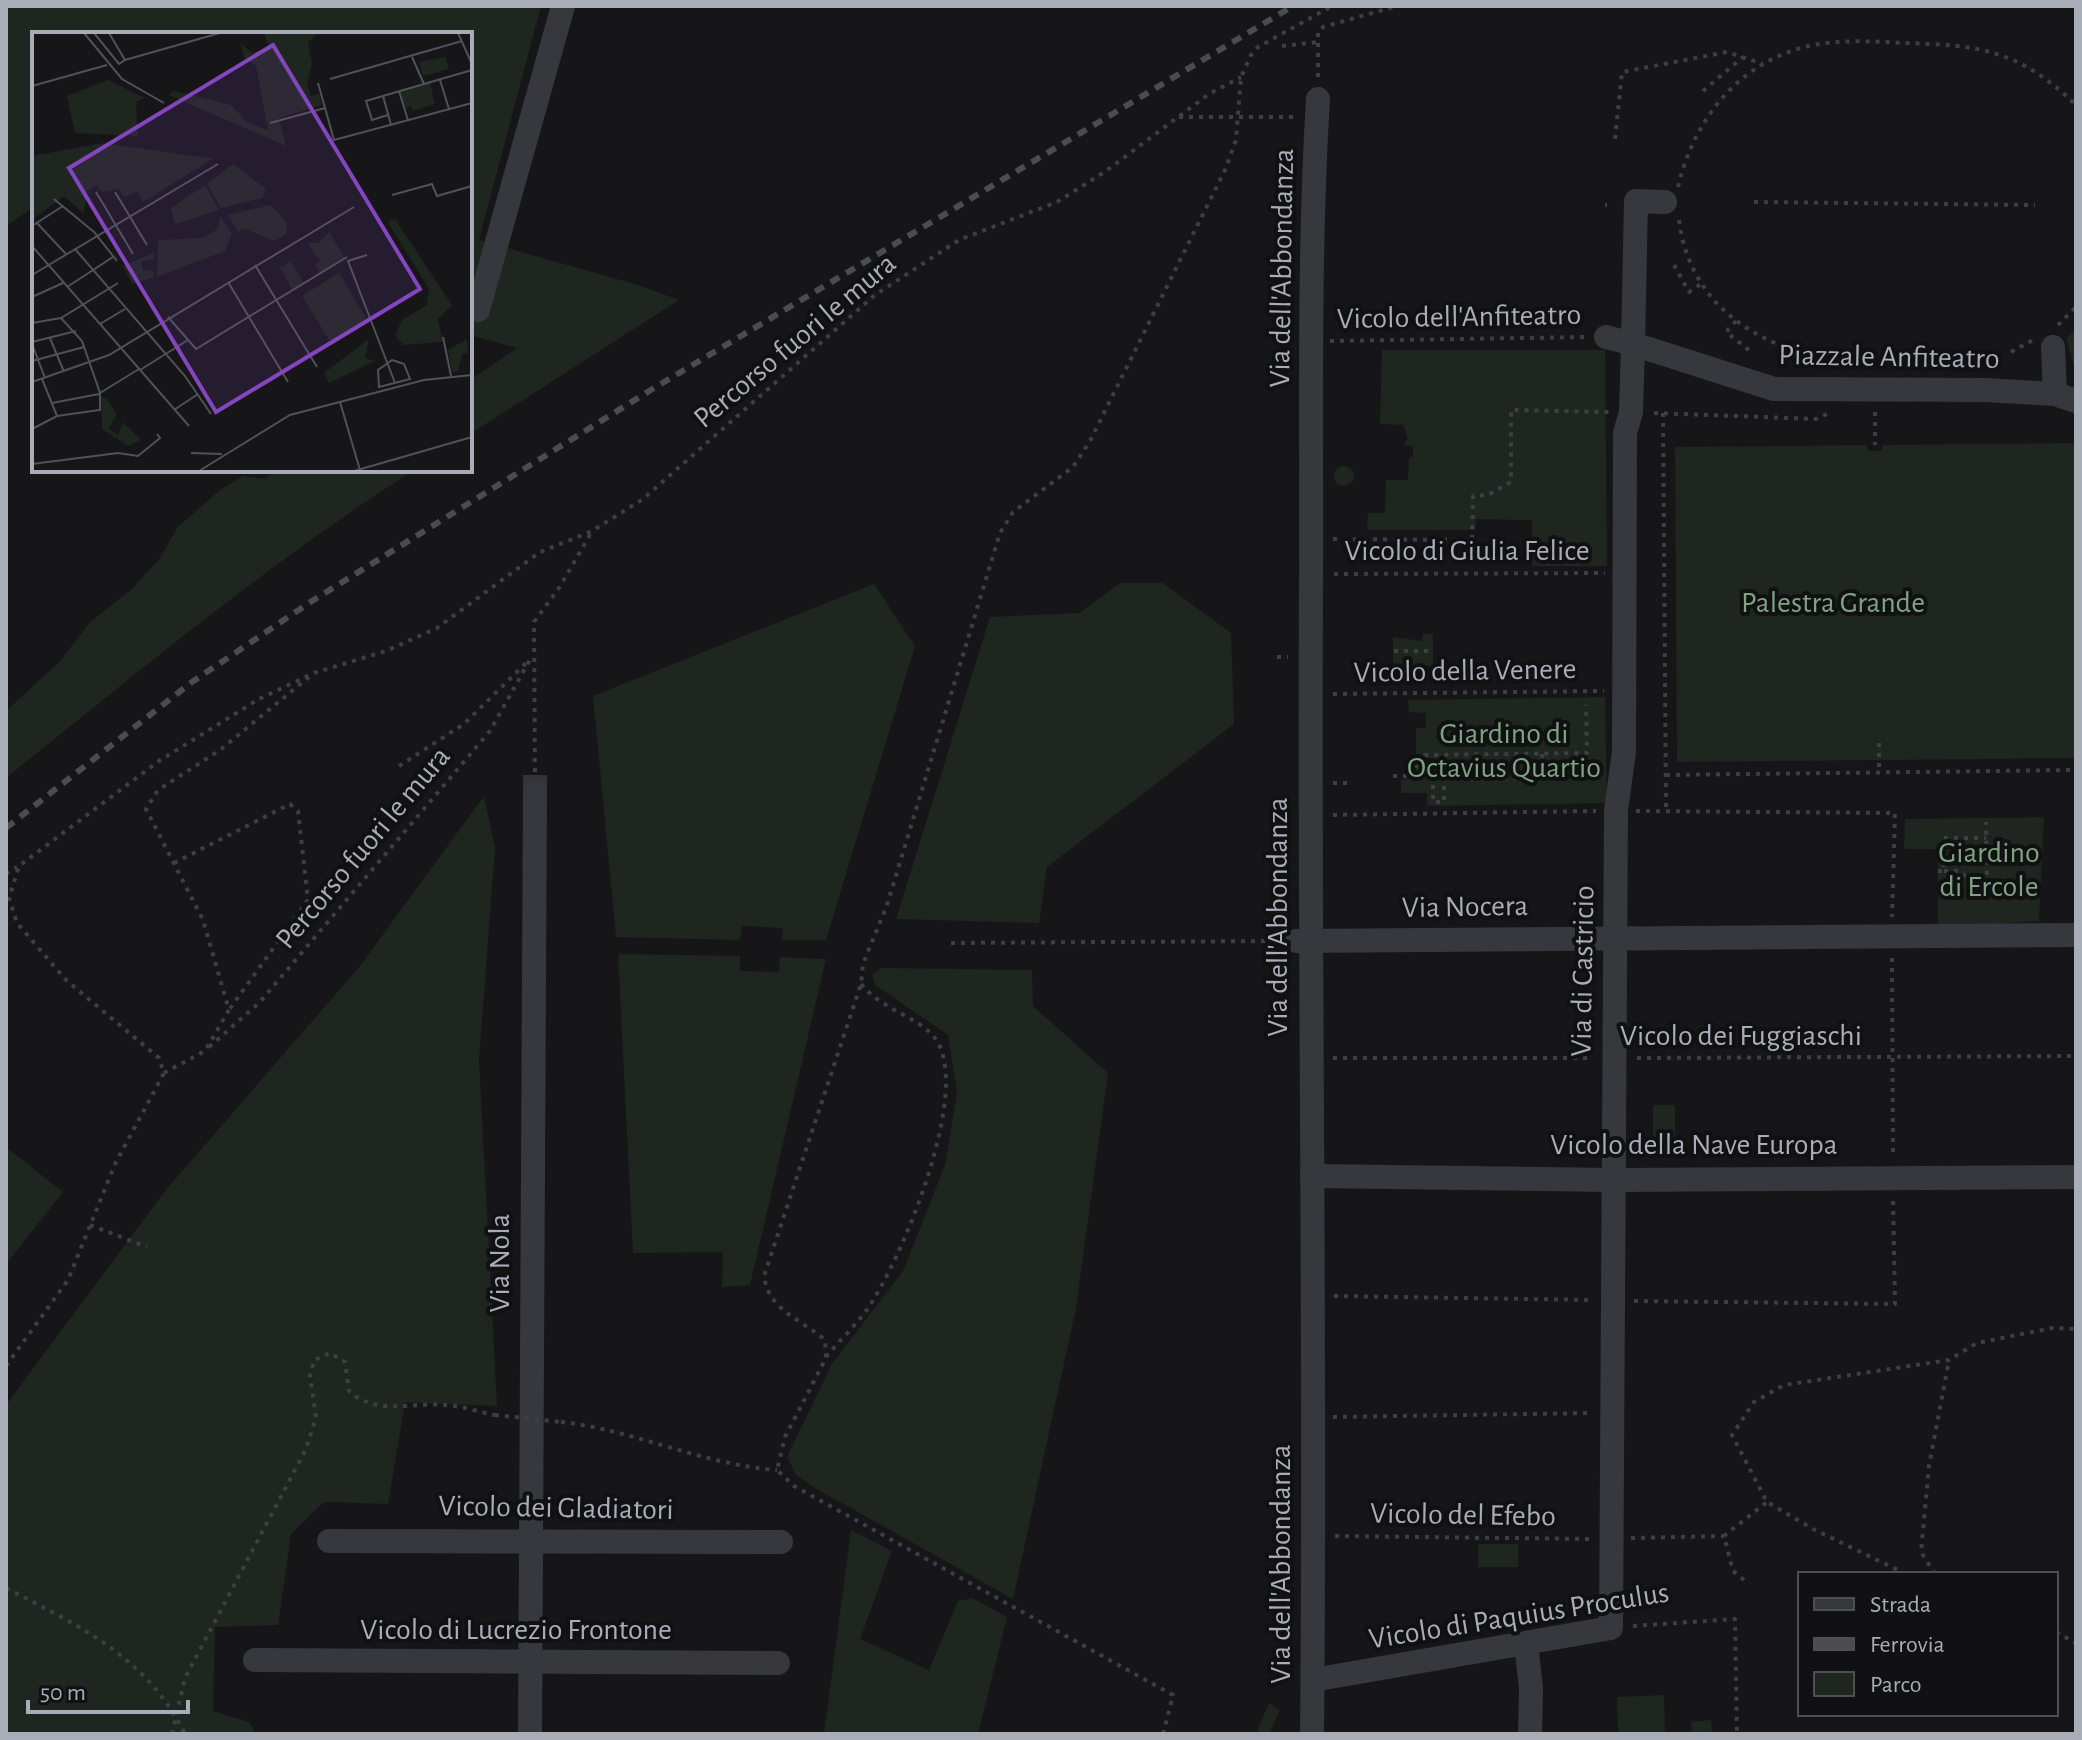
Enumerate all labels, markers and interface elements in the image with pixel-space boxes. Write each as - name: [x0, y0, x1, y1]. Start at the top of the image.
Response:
- inset map: [32, 32, 472, 472]
- street label: Via dell'Abbondanza: [1265, 148, 1299, 388]
- street label: Percorso fuori le mura: [688, 248, 902, 434]
- street label: Vicolo dell'Anfiteatro: [1336, 300, 1582, 334]
- street label: Piazzale Anfiteatro: [1778, 340, 2000, 374]
- street label: Vicolo di Giulia Felice: [1344, 536, 1590, 566]
- park label: Palestra Grande: [1741, 588, 1925, 618]
- street label: Vicolo della Venere: [1353, 654, 1577, 688]
- park label: Giardino di Octavius Quartio: [1407, 719, 1601, 783]
- street label: Percorso fuori le mura: [270, 741, 456, 955]
- street label: Via dell'Abbondanza: [1263, 797, 1293, 1037]
- park label: Giardino di Ercole: [1938, 838, 2040, 902]
- street label: Via di Castricio: [1567, 885, 1599, 1057]
- street label: Via Nocera: [1402, 891, 1528, 923]
- street label: Vicolo dei Fuggiaschi: [1620, 1021, 1862, 1051]
- street label: Vicolo della Nave Europa: [1550, 1130, 1838, 1160]
- street label: Via Nola: [485, 1214, 515, 1312]
- street label: Via dell'Abbondanza: [1266, 1444, 1296, 1684]
- street label: Vicolo dei Gladiatori: [438, 1491, 674, 1525]
- street label: Vicolo del Efebo: [1370, 1498, 1556, 1532]
- legend: [1798, 1572, 2058, 1716]
- street label: Vicolo di Paquius Proculus: [1367, 1577, 1671, 1655]
- text: Strada: [1870, 1593, 1931, 1617]
- street label: Vicolo di Lucrezio Frontone: [360, 1615, 672, 1645]
- text: Ferrovia: [1870, 1633, 1945, 1657]
- scale bar: [28, 1664, 188, 1714]
- text: Parco: [1870, 1673, 1921, 1697]
- text: 50 m: [40, 1681, 86, 1705]

